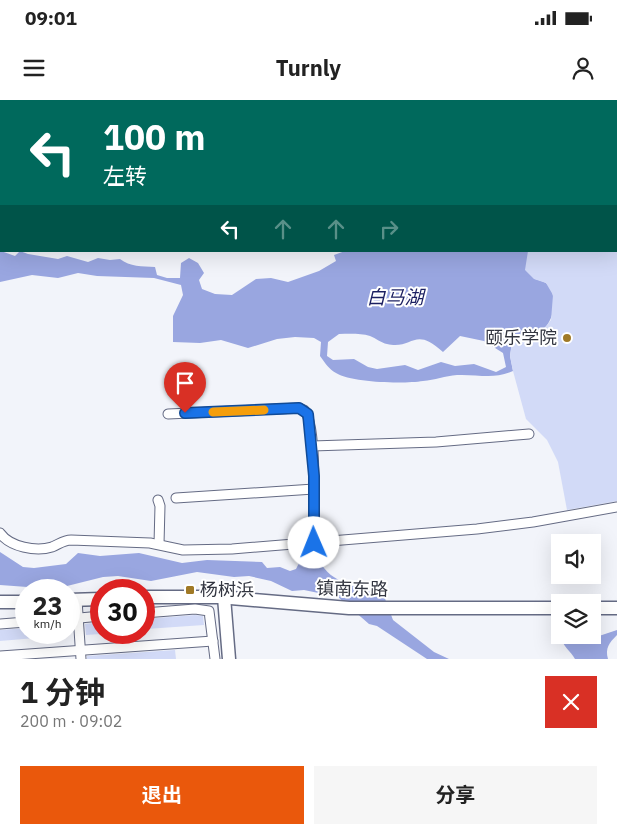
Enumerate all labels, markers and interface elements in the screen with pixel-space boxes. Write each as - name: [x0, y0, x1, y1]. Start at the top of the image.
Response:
- text: 09:01: [25, 6, 77, 30]
- text: Turnly: [276, 53, 341, 82]
- icon: menu: [20, 54, 48, 82]
- icon: person: [569, 54, 597, 82]
- text: 100 m: [103, 114, 206, 160]
- icon: left: [20, 120, 85, 185]
- text: 左转: [103, 161, 147, 190]
- icon: left: [216, 215, 244, 243]
- icon: ahead: [269, 215, 297, 243]
- icon: ahead: [322, 215, 350, 243]
- icon: right: [375, 215, 403, 243]
- water label: 白马湖: [366, 285, 426, 309]
- place label: 颐乐学院: [485, 326, 557, 349]
- marker: 颐乐学院: [561, 332, 573, 344]
- pin: [164, 362, 206, 413]
- icon: arrive: [171, 369, 199, 397]
- position arrow: [287, 516, 339, 568]
- map controls: [551, 534, 601, 644]
- button: sound: [551, 534, 601, 584]
- street label: 镇南东路: [316, 576, 388, 601]
- place label: 杨树浜: [200, 578, 254, 601]
- speed limit sign: 30: [90, 579, 155, 644]
- marker: 杨树浜: [184, 584, 196, 596]
- text: 23: [32, 589, 63, 622]
- button: layers: [551, 594, 601, 644]
- text: km/h: [33, 616, 62, 631]
- text: 1 分钟: [20, 672, 105, 711]
- button: close: [545, 676, 597, 728]
- text: 200 m · 09:02: [20, 711, 122, 731]
- button: 退出: [20, 766, 304, 824]
- button: 分享: [314, 766, 597, 824]

